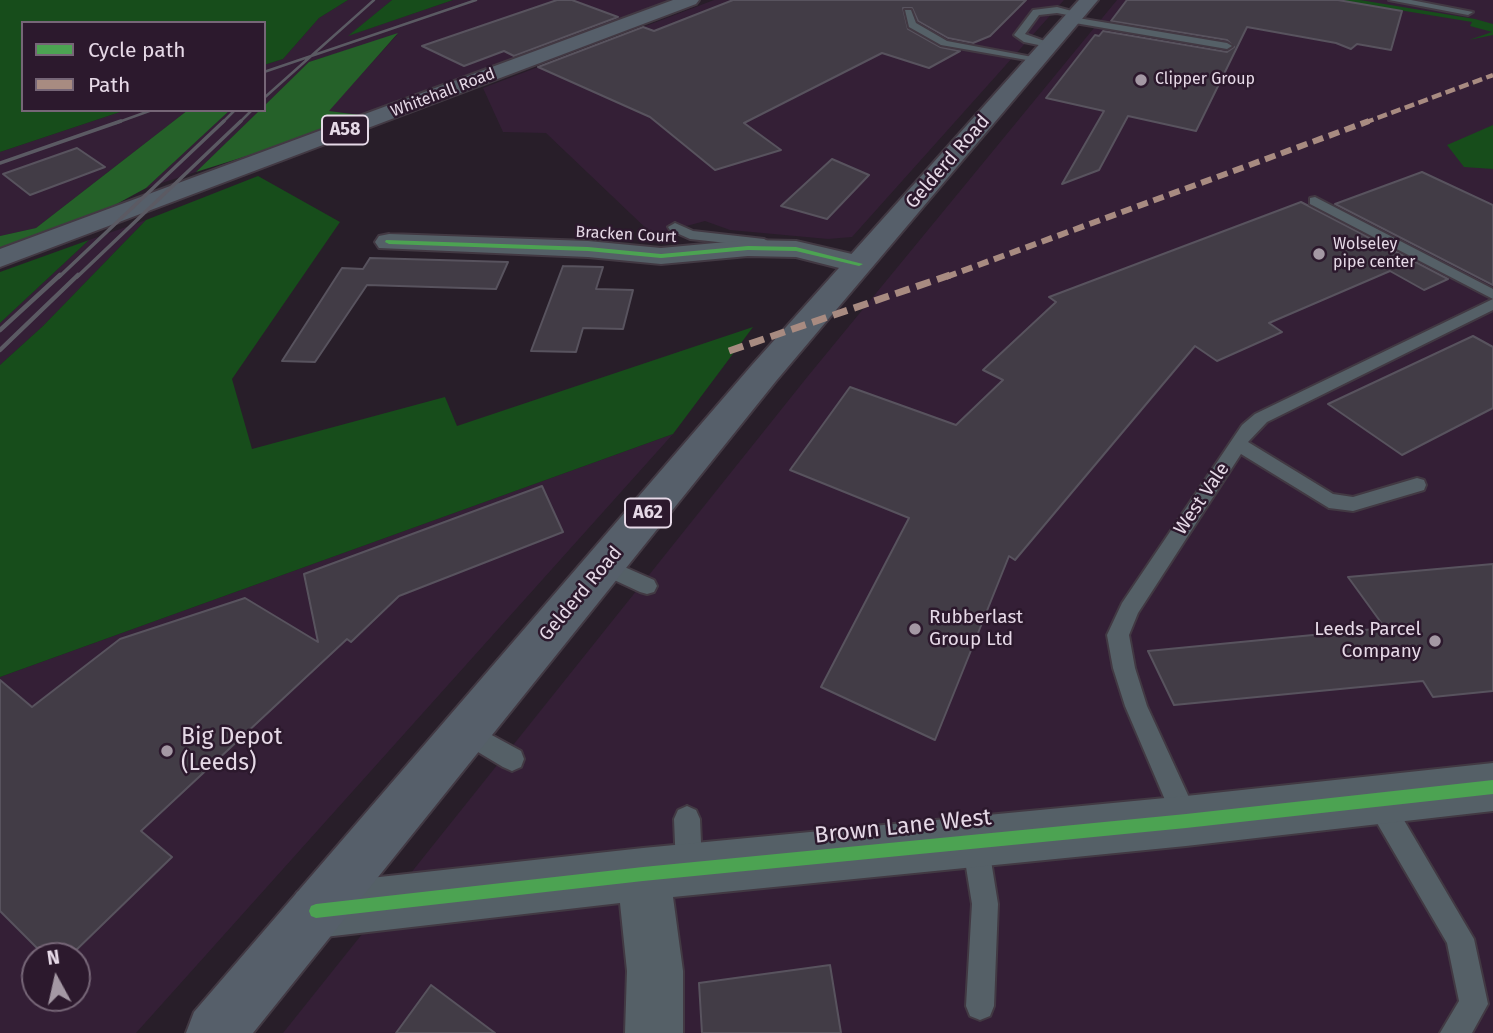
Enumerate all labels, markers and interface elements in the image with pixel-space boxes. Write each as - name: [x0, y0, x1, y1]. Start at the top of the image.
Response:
- legend: [21, 21, 266, 112]
- text: Cycle path: [88, 37, 186, 63]
- street label: Whitehall Road: [388, 64, 498, 122]
- place label: Clipper Group: [1155, 70, 1255, 90]
- text: Path: [88, 72, 130, 98]
- marker: Clipper Group: [1133, 72, 1149, 88]
- street label: Gelderd Road: [901, 111, 995, 213]
- road number: A58: [322, 116, 368, 145]
- street label: Bracken Court: [575, 223, 677, 247]
- place label: Wolseley pipe center: [1333, 235, 1415, 273]
- marker: Wolseley pipe center: [1311, 246, 1327, 262]
- street label: West Vale: [1170, 458, 1234, 540]
- road number: A62: [625, 499, 671, 528]
- street label: Gelderd Road: [535, 542, 627, 646]
- place label: Rubberlast Group Ltd: [929, 607, 1023, 651]
- place label: Leeds Parcel Company: [1314, 619, 1421, 663]
- marker: Rubberlast Group Ltd: [907, 621, 923, 637]
- marker: Leeds Parcel Company: [1427, 633, 1443, 649]
- place label: Big Depot (Leeds): [181, 724, 282, 778]
- marker: Big Depot (Leeds): [159, 743, 175, 759]
- street label: Brown Lane West: [813, 804, 993, 850]
- north arrow: [21, 942, 91, 1012]
- text: N: [45, 945, 61, 970]

